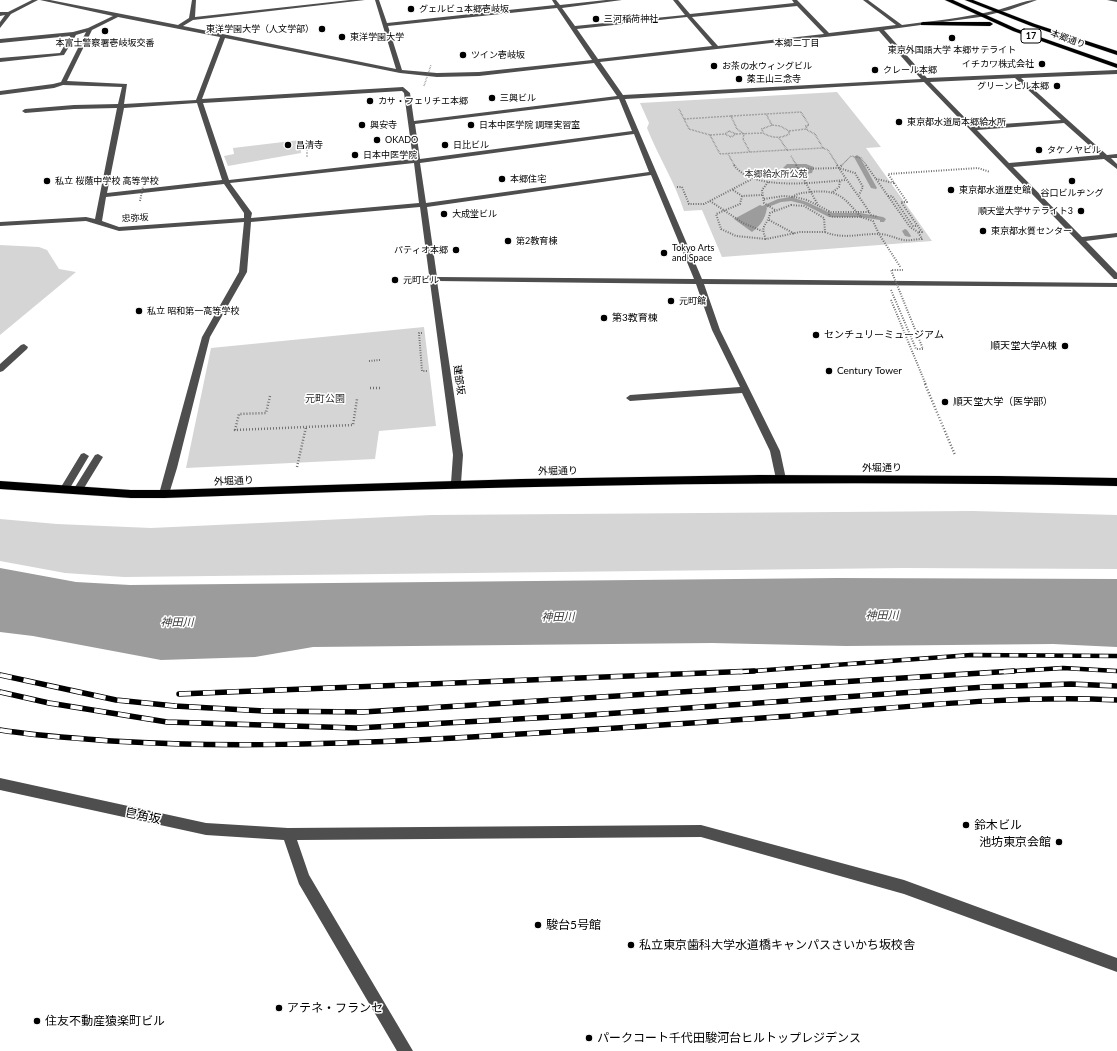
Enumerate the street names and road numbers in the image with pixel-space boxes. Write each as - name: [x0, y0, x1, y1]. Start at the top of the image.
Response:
- street label: 本郷通り: [1049, 28, 1087, 50]
- road number: 17: [1021, 29, 1041, 43]
- street label: 忠弥坂: [121, 212, 149, 224]
- street label: 建部坂: [451, 364, 467, 396]
- street label: 外堀通り: [862, 462, 902, 474]
- street label: 外堀通り: [538, 465, 578, 477]
- street label: 外堀通り: [214, 474, 254, 488]
- street label: 皀角坂: [124, 805, 162, 827]

